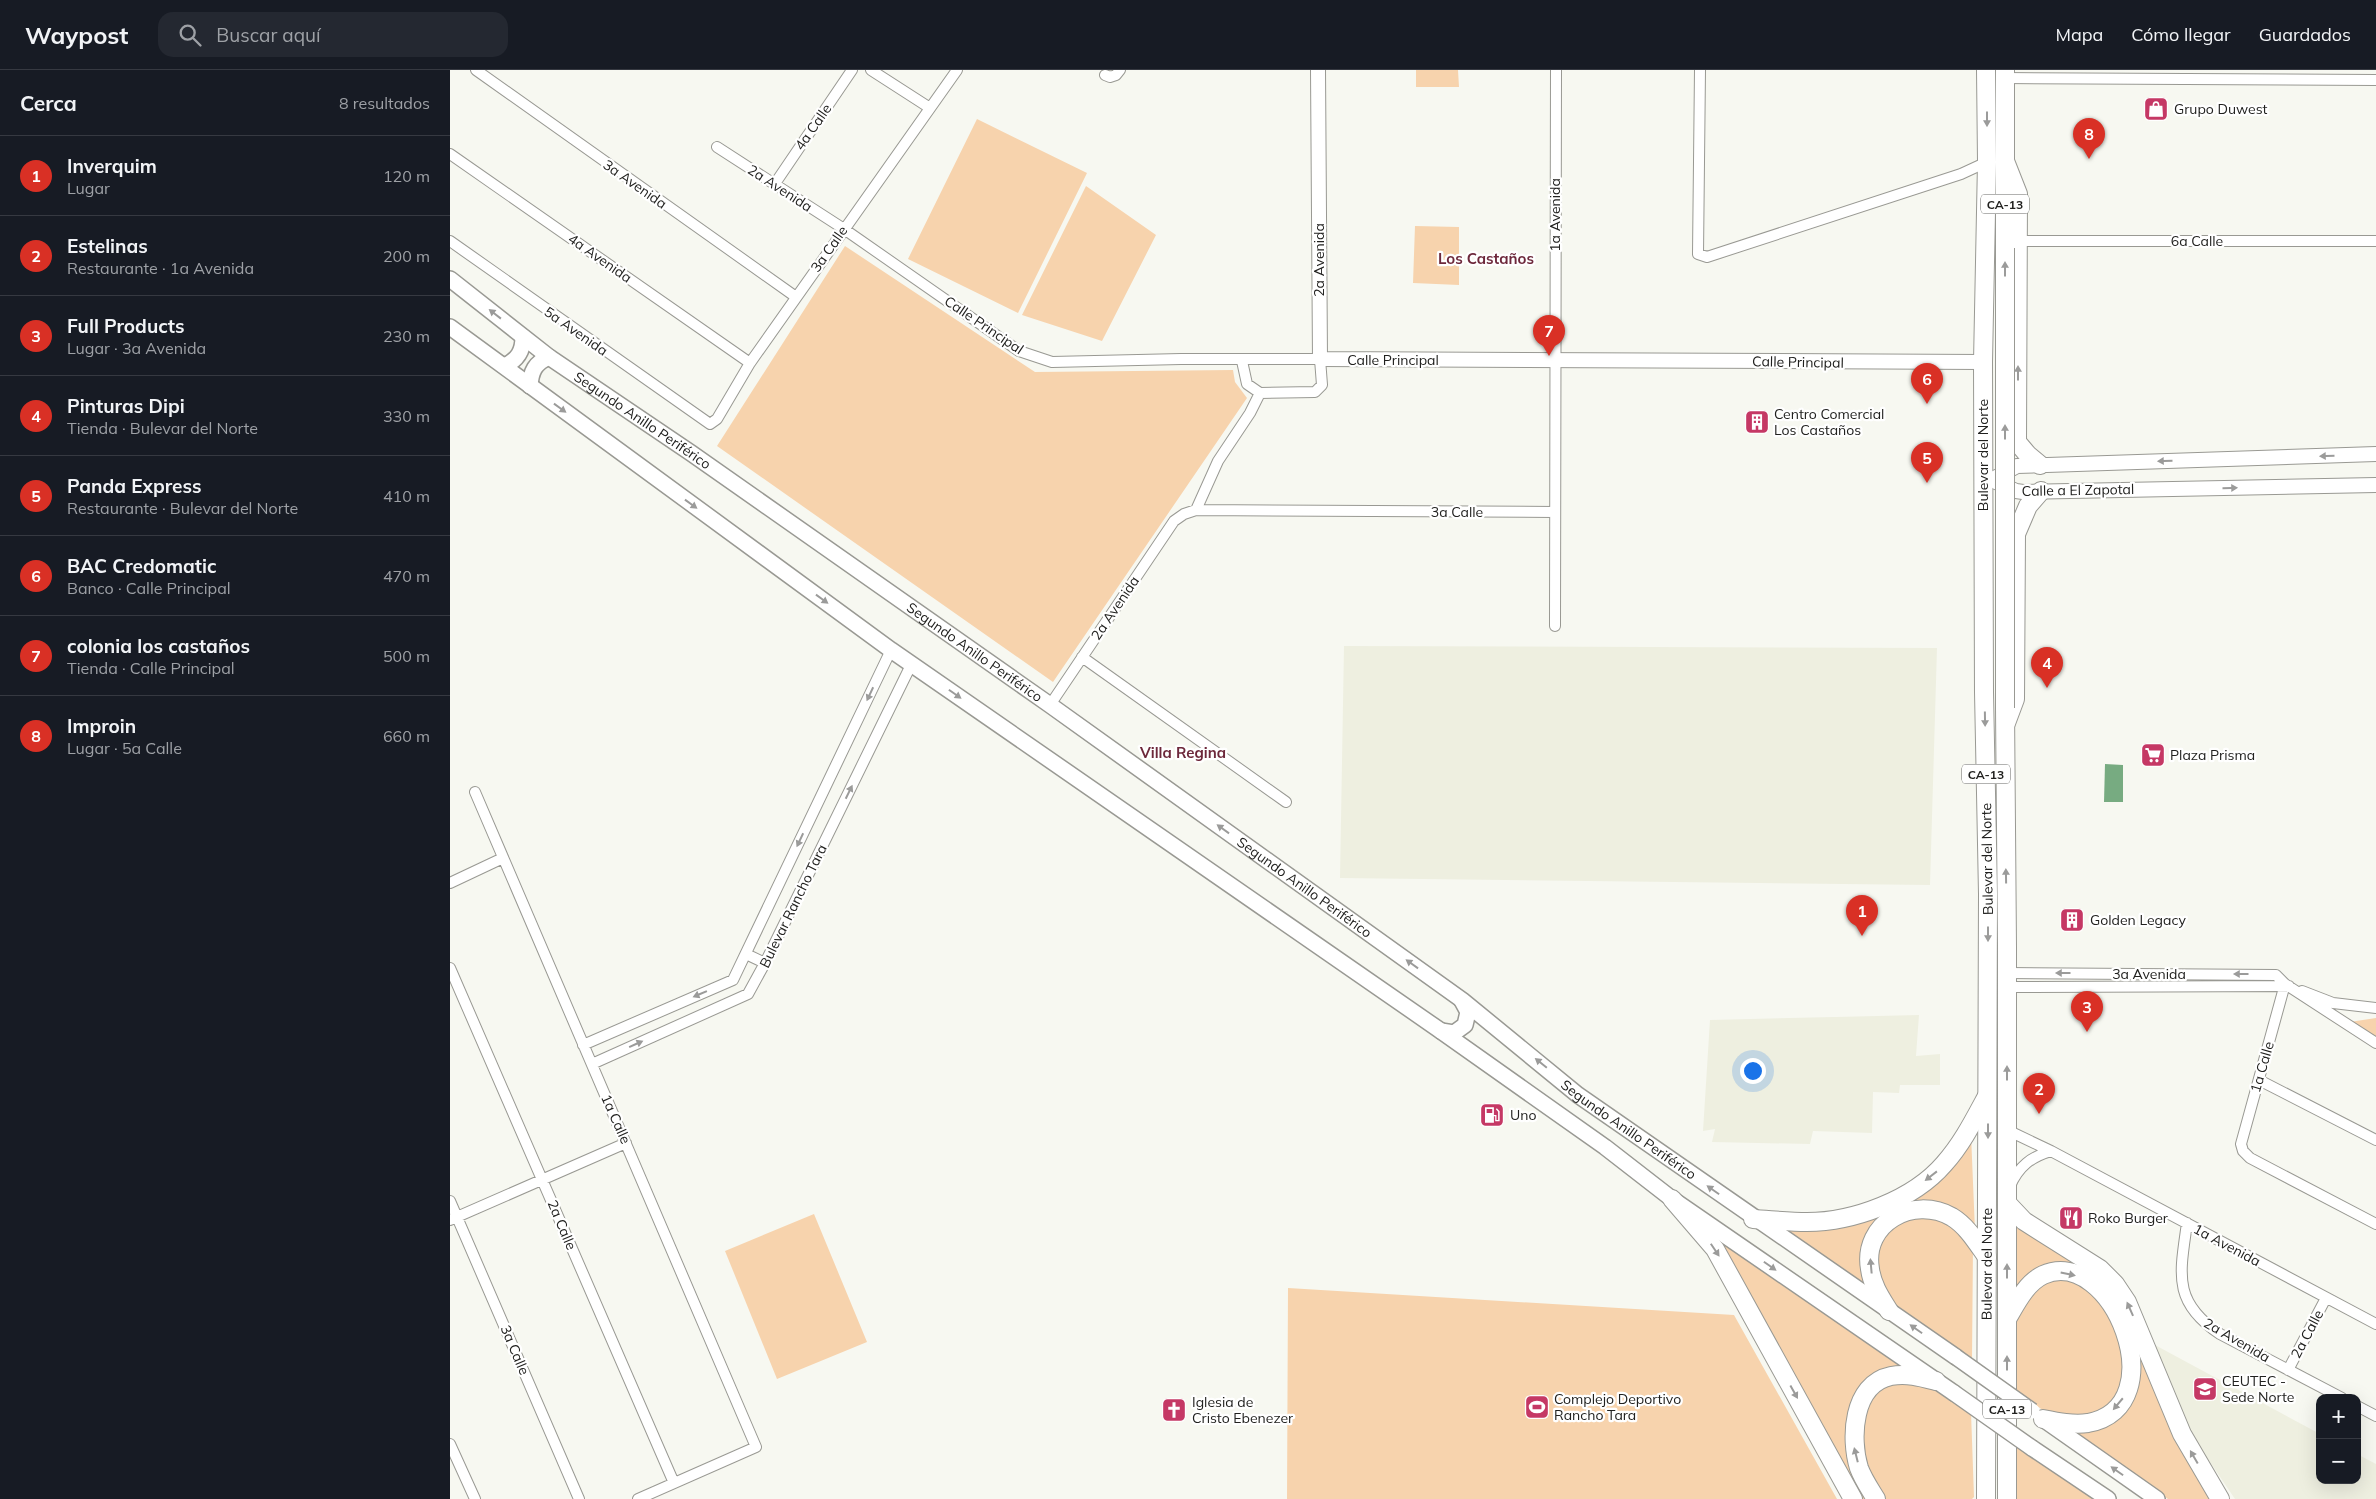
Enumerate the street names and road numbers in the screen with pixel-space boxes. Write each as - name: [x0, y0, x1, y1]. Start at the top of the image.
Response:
- street label: 4a Calle: [791, 100, 835, 154]
- street label: 3a Avenida: [600, 155, 670, 213]
- street label: 2a Avenida: [744, 160, 816, 216]
- street label: 1a Avenida: [1546, 178, 1564, 252]
- road number: CA-13: [1981, 195, 2029, 214]
- street label: 3a Calle: [807, 222, 851, 276]
- street label: 2a Avenida: [1310, 223, 1328, 297]
- street label: 4a Avenida: [565, 229, 635, 287]
- street label: 6a Calle: [2171, 232, 2223, 250]
- street label: Calle Principal: [941, 292, 1027, 358]
- street label: 5a Avenida: [541, 302, 611, 360]
- street label: Calle Principal: [1347, 351, 1439, 369]
- street label: Calle Principal: [1752, 352, 1844, 372]
- street label: Segundo Anillo Periférico: [571, 368, 714, 473]
- street label: Bulevar del Norte: [1974, 399, 1992, 511]
- street label: Calle a El Zapotal: [2022, 480, 2134, 500]
- street label: 3a Calle: [1431, 503, 1483, 521]
- street label: 2a Avenida: [1087, 572, 1143, 644]
- street label: Segundo Anillo Periférico: [903, 598, 1046, 706]
- road number: CA-13: [1962, 764, 2010, 784]
- street label: Bulevar del Norte: [1977, 803, 1997, 915]
- street label: Segundo Anillo Periférico: [1233, 833, 1375, 942]
- street label: Bulevar Rancho Tara: [755, 841, 831, 971]
- street label: 3a Avenida: [2112, 965, 2186, 983]
- street label: 1a Calle: [2246, 1039, 2278, 1095]
- street label: Segundo Anillo Periférico: [1557, 1076, 1700, 1183]
- street label: 1a Calle: [597, 1091, 635, 1147]
- street label: 2a Calle: [543, 1197, 581, 1253]
- street label: Bulevar del Norte: [1978, 1208, 1996, 1320]
- street label: 1a Avenida: [2190, 1220, 2264, 1270]
- street label: 2a Calle: [2287, 1307, 2327, 1361]
- street label: 2a Avenida: [2201, 1314, 2273, 1366]
- street label: 3a Calle: [496, 1322, 534, 1378]
- road number: CA-13: [1983, 1400, 2031, 1418]

